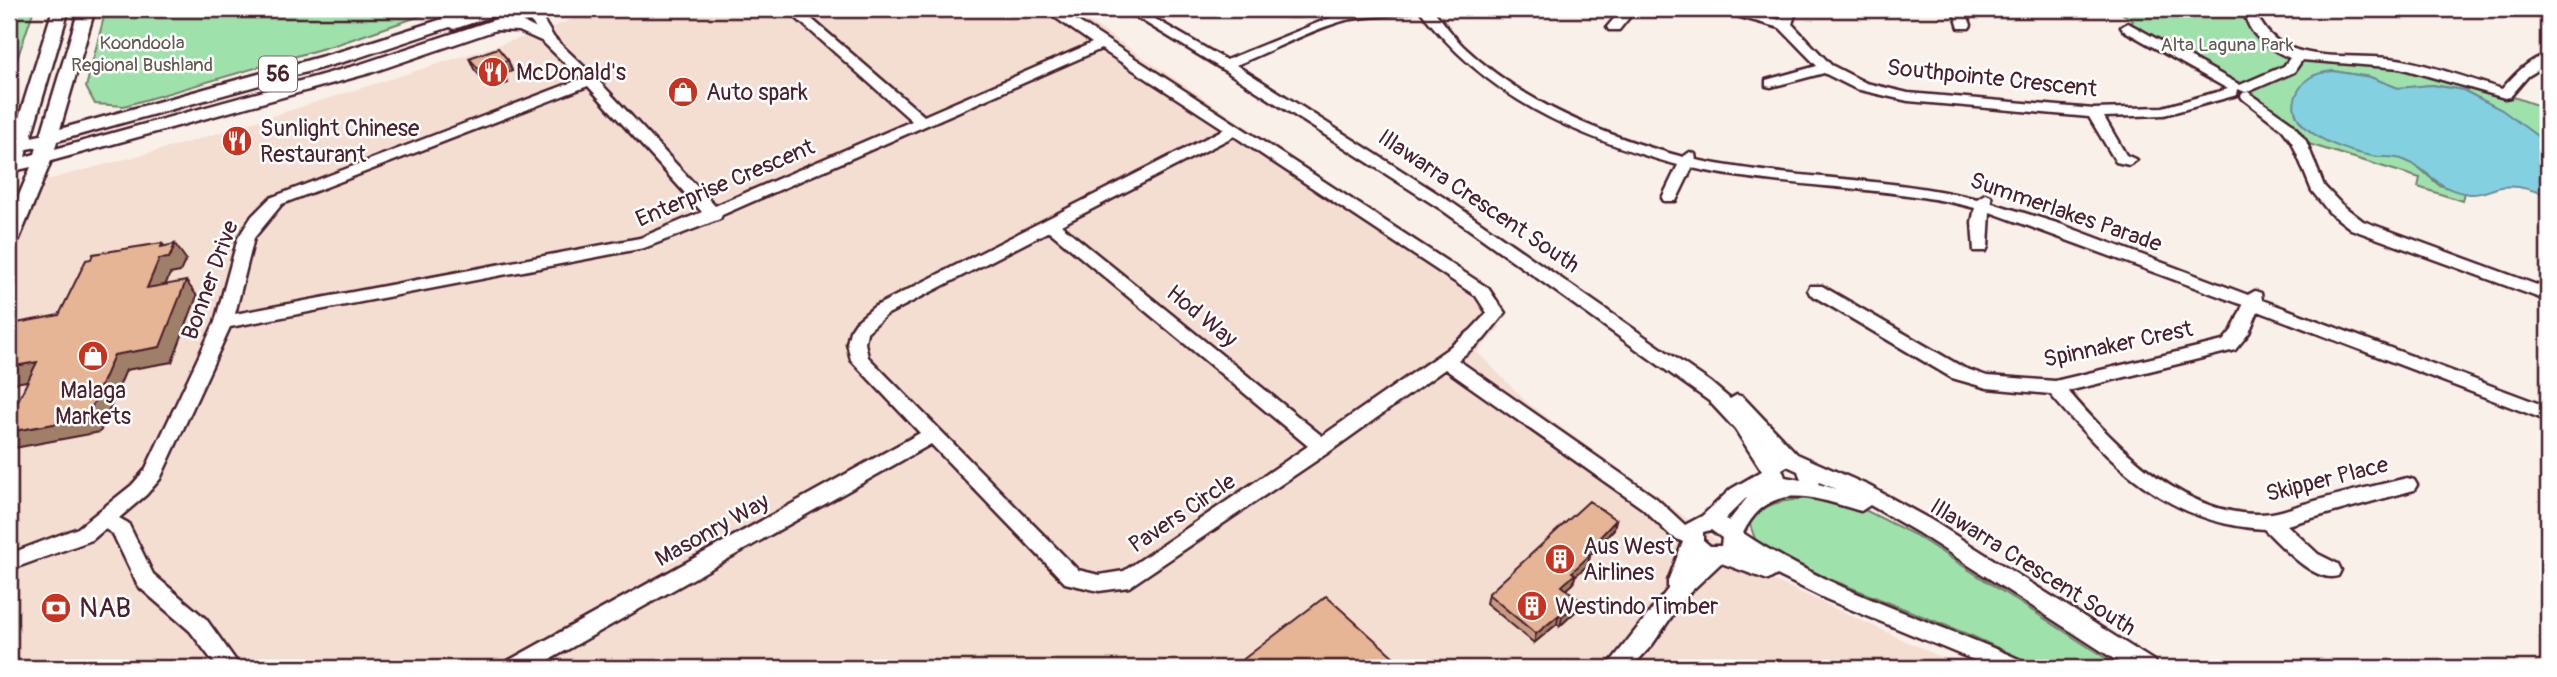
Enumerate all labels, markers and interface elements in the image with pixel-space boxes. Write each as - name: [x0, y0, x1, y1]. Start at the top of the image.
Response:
- park label: Koondoola Regional Bushland: [71, 31, 213, 77]
- park label: Alta Laguna Park: [2160, 33, 2294, 57]
- street label: Southpointe Crescent: [1886, 53, 2099, 104]
- restaurant icon: McDonald's: [476, 55, 510, 89]
- road number: 56: [259, 56, 297, 92]
- place label: McDonald's: [516, 58, 626, 87]
- shop icon: Auto spark: [666, 75, 700, 109]
- place label: Auto spark: [706, 78, 808, 107]
- place label: Sunlight Chinese Restaurant: [260, 114, 420, 169]
- street label: Illawarra Crescent South: [1373, 123, 1585, 279]
- restaurant icon: Sunlight Chinese Restaurant: [220, 124, 254, 158]
- street label: Enterprise Crescent: [631, 132, 819, 234]
- street label: Summerlakes Parade: [1966, 166, 2166, 259]
- street label: Bonner Drive: [175, 216, 245, 344]
- street label: Hod Way: [1160, 279, 1244, 354]
- street label: Spinnaker Crest: [2041, 314, 2196, 374]
- shop icon: Malaga Markets: [76, 339, 110, 373]
- place label: Malaga Markets: [55, 376, 131, 431]
- street label: Skipper Place: [2263, 450, 2392, 508]
- street label: Pavers Circle: [1123, 466, 1241, 559]
- street label: Masonry Way: [650, 487, 774, 573]
- street label: Illawarra Crescent South: [1925, 492, 2141, 642]
- place label: Aus West Airlines: [1583, 532, 1675, 587]
- building icon: Aus West Airlines: [1543, 542, 1577, 576]
- building icon: Westindo Timber: [1515, 589, 1549, 623]
- bank icon: NAB: [39, 591, 73, 625]
- place label: NAB: [79, 591, 131, 626]
- place label: Westindo Timber: [1555, 592, 1718, 621]

